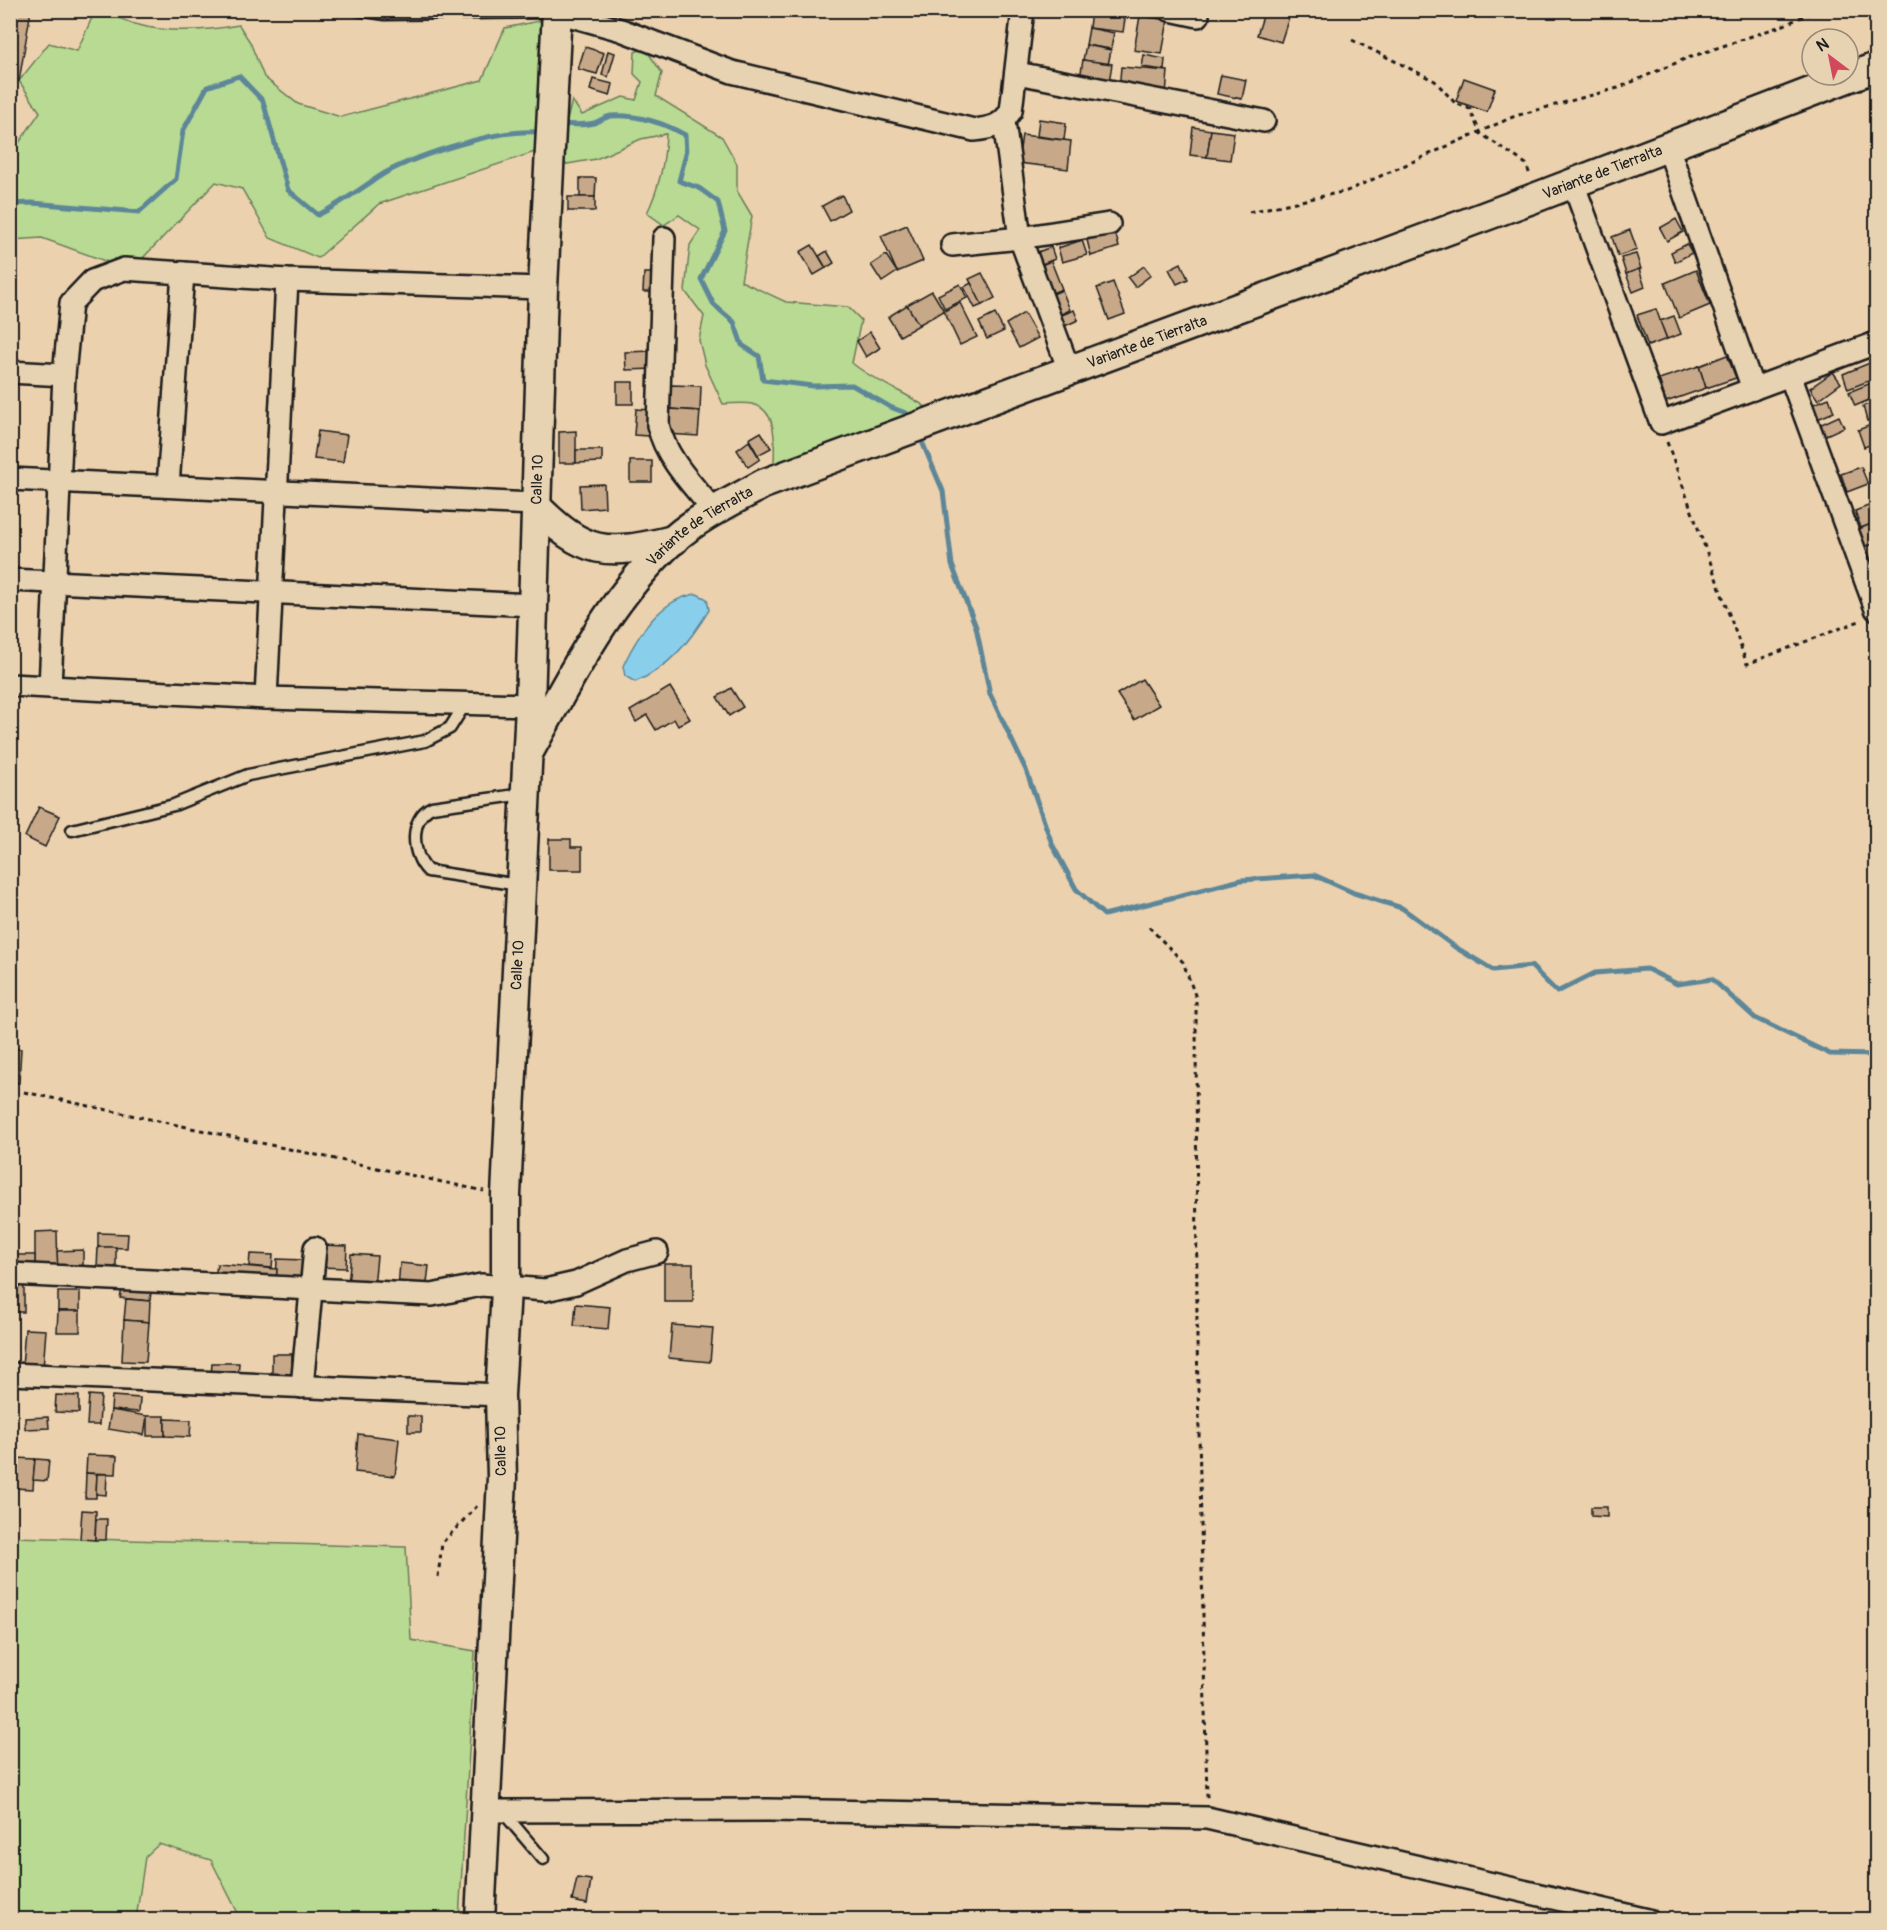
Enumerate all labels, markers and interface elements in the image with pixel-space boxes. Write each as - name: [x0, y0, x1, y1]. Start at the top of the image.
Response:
- north arrow: [1800, 27, 1860, 87]
- text: N: [1813, 34, 1833, 56]
- street label: Variante de Tierralta: [1540, 140, 1665, 203]
- street label: Variante de Tierralta: [1084, 311, 1210, 373]
- street label: Calle 10: [527, 454, 547, 505]
- street label: Variante de Tierralta: [642, 482, 756, 570]
- street label: Calle 10: [507, 939, 528, 991]
- street label: Calle 10: [491, 1426, 511, 1476]

